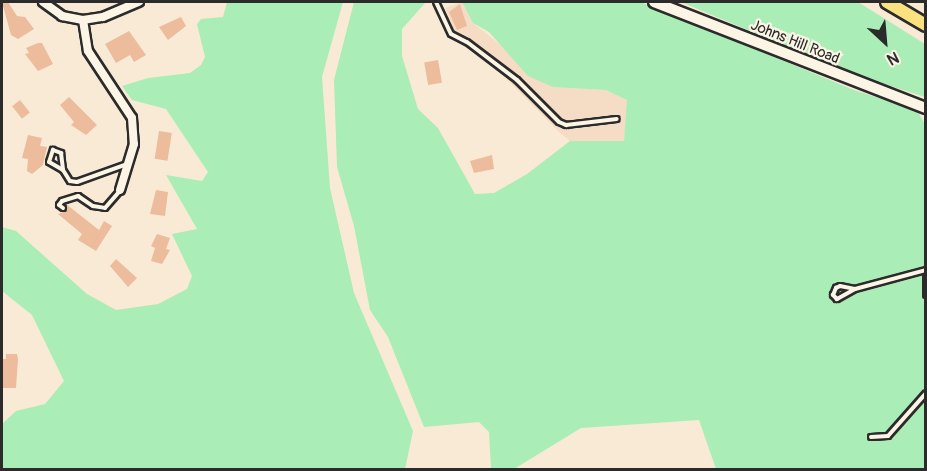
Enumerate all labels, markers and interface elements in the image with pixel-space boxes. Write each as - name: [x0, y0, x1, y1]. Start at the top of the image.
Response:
- north arrow: [855, 12, 915, 72]
- street label: Johns Hill Road: [748, 16, 842, 68]
- text: N: [884, 47, 902, 70]

